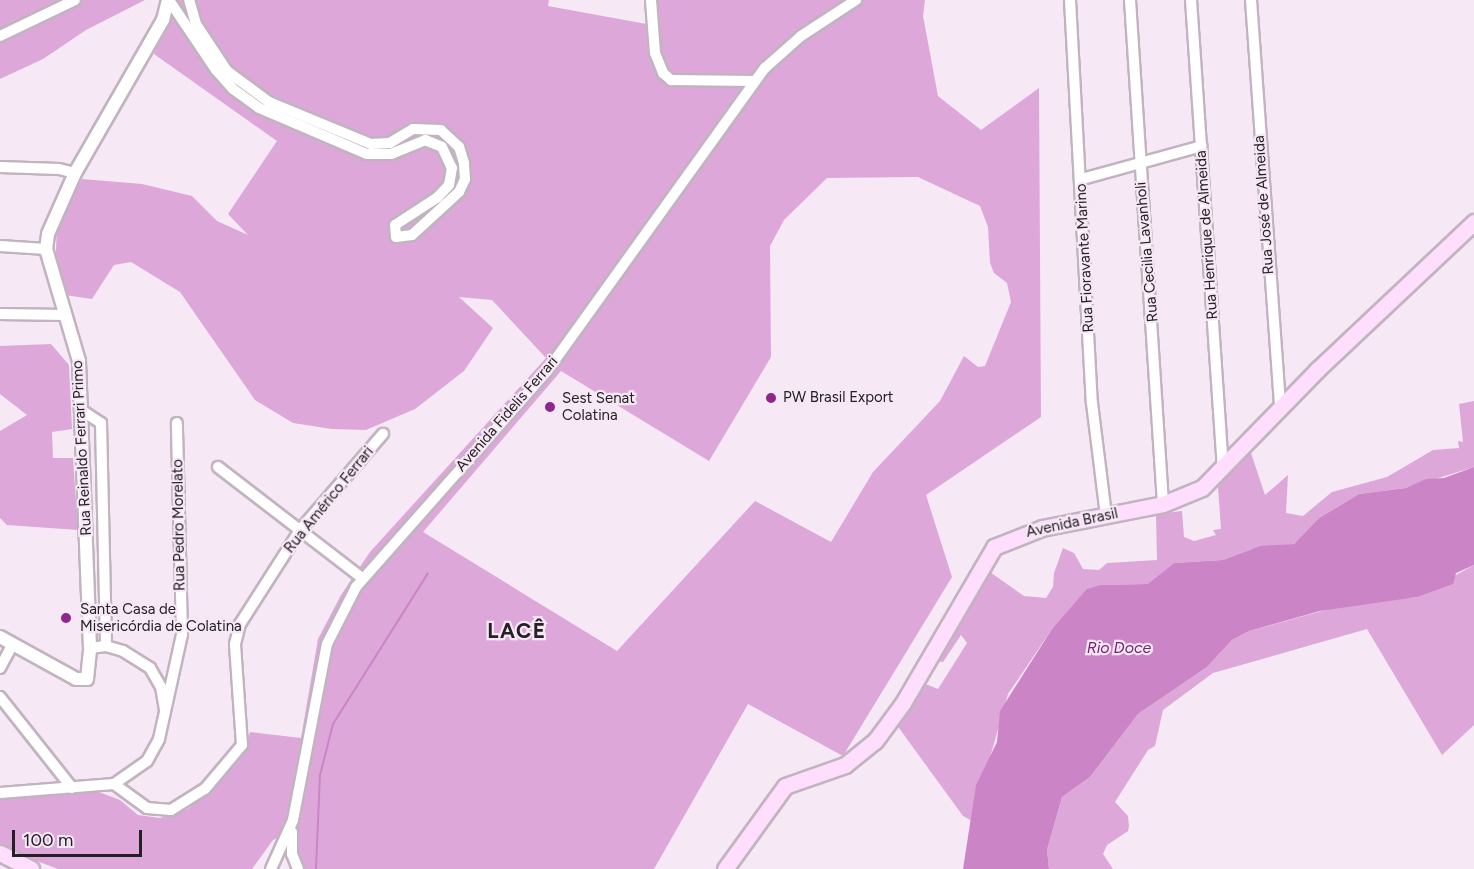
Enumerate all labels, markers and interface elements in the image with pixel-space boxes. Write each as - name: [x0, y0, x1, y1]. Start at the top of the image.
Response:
- street label: Rua José de Almeida: [1250, 135, 1278, 275]
- street label: Rua Henrique de Almeida: [1192, 150, 1222, 320]
- street label: Rua Cecilia Lavanholi: [1132, 181, 1162, 323]
- street label: Rua Fioravante Marino: [1072, 183, 1098, 333]
- street label: Avenida Fidelis Ferrari: [452, 353, 562, 475]
- street label: Rua Reinaldo Ferrari Primo: [68, 360, 96, 536]
- place label: Sest Senat Colatina: [562, 389, 635, 424]
- place label: PW Brasil Export: [783, 389, 893, 407]
- marker: PW Brasil Export: [764, 391, 778, 405]
- marker: Sest Senat Colatina: [543, 400, 557, 414]
- street label: Rua Américo Ferrari: [281, 443, 377, 557]
- street label: Rua Pedro Morelato: [169, 459, 189, 591]
- street label: Avenida Brasil: [1024, 504, 1120, 542]
- place label: Santa Casa de Misericórdia de Colatina: [80, 600, 242, 635]
- marker: Santa Casa de Misericórdia de Colatina: [57, 609, 75, 627]
- district label: LACÊ: [487, 618, 547, 644]
- water label: Rio Doce: [1087, 638, 1151, 658]
- scale bar: [15, 818, 146, 856]
- text: 100 m: [23, 829, 73, 851]

